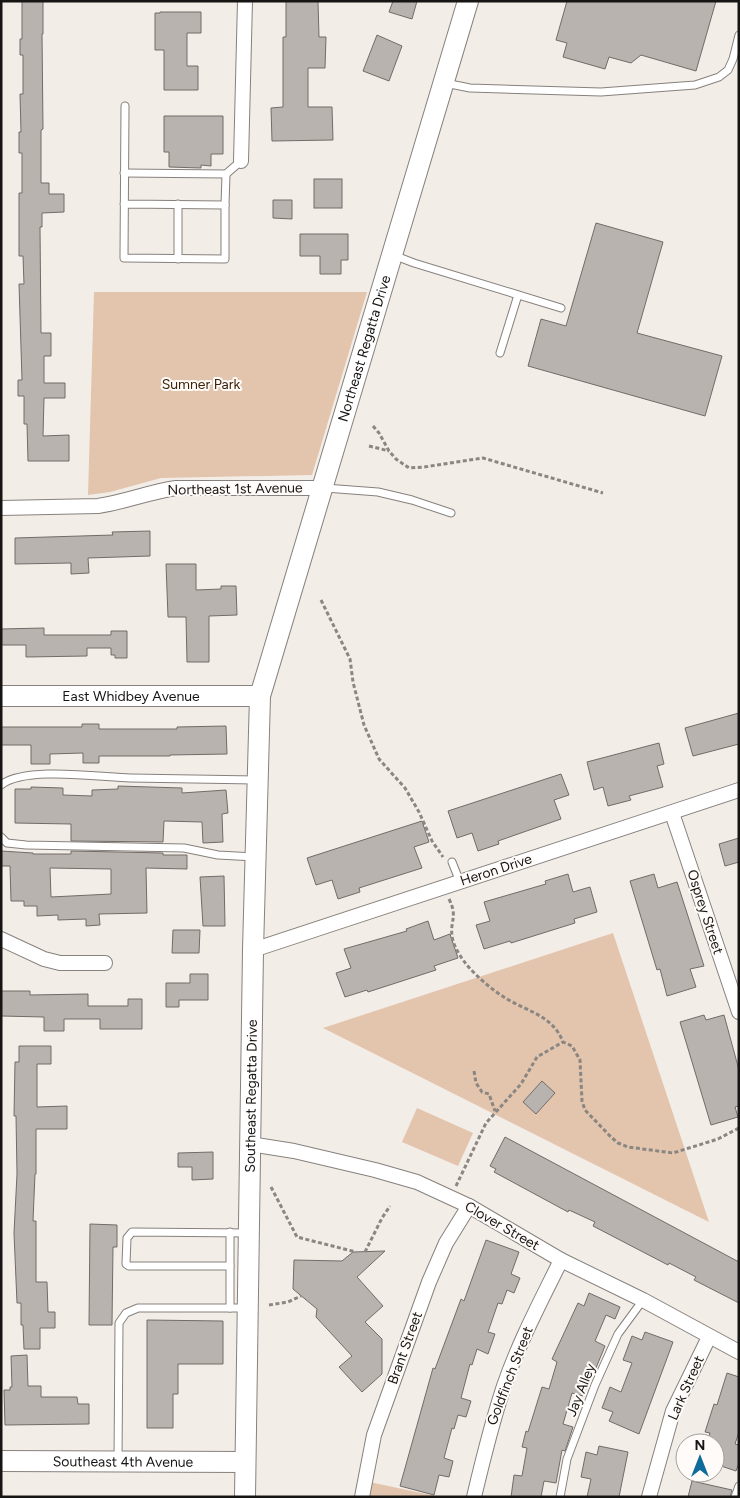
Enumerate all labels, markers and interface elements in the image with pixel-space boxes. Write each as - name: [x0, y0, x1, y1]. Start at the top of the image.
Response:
- street label: Northeast Regatta Drive: [334, 273, 394, 424]
- park label: Sumner Park: [162, 376, 241, 393]
- street label: Northeast 1st Avenue: [167, 479, 303, 499]
- street label: East Whidbey Avenue: [62, 688, 200, 705]
- street label: Heron Drive: [458, 850, 534, 890]
- street label: Osprey Street: [683, 868, 727, 956]
- street label: Southeast Regatta Drive: [241, 1019, 260, 1173]
- street label: Clover Street: [462, 1198, 542, 1254]
- street label: Brant Street: [384, 1309, 426, 1387]
- street label: Goldfinch Street: [483, 1324, 537, 1428]
- street label: Lark Street: [664, 1353, 708, 1423]
- street label: Jay Alley: [563, 1360, 600, 1419]
- north arrow: [675, 1433, 725, 1483]
- text: N: [695, 1437, 705, 1454]
- street label: Southeast 4th Avenue: [53, 1453, 194, 1470]

